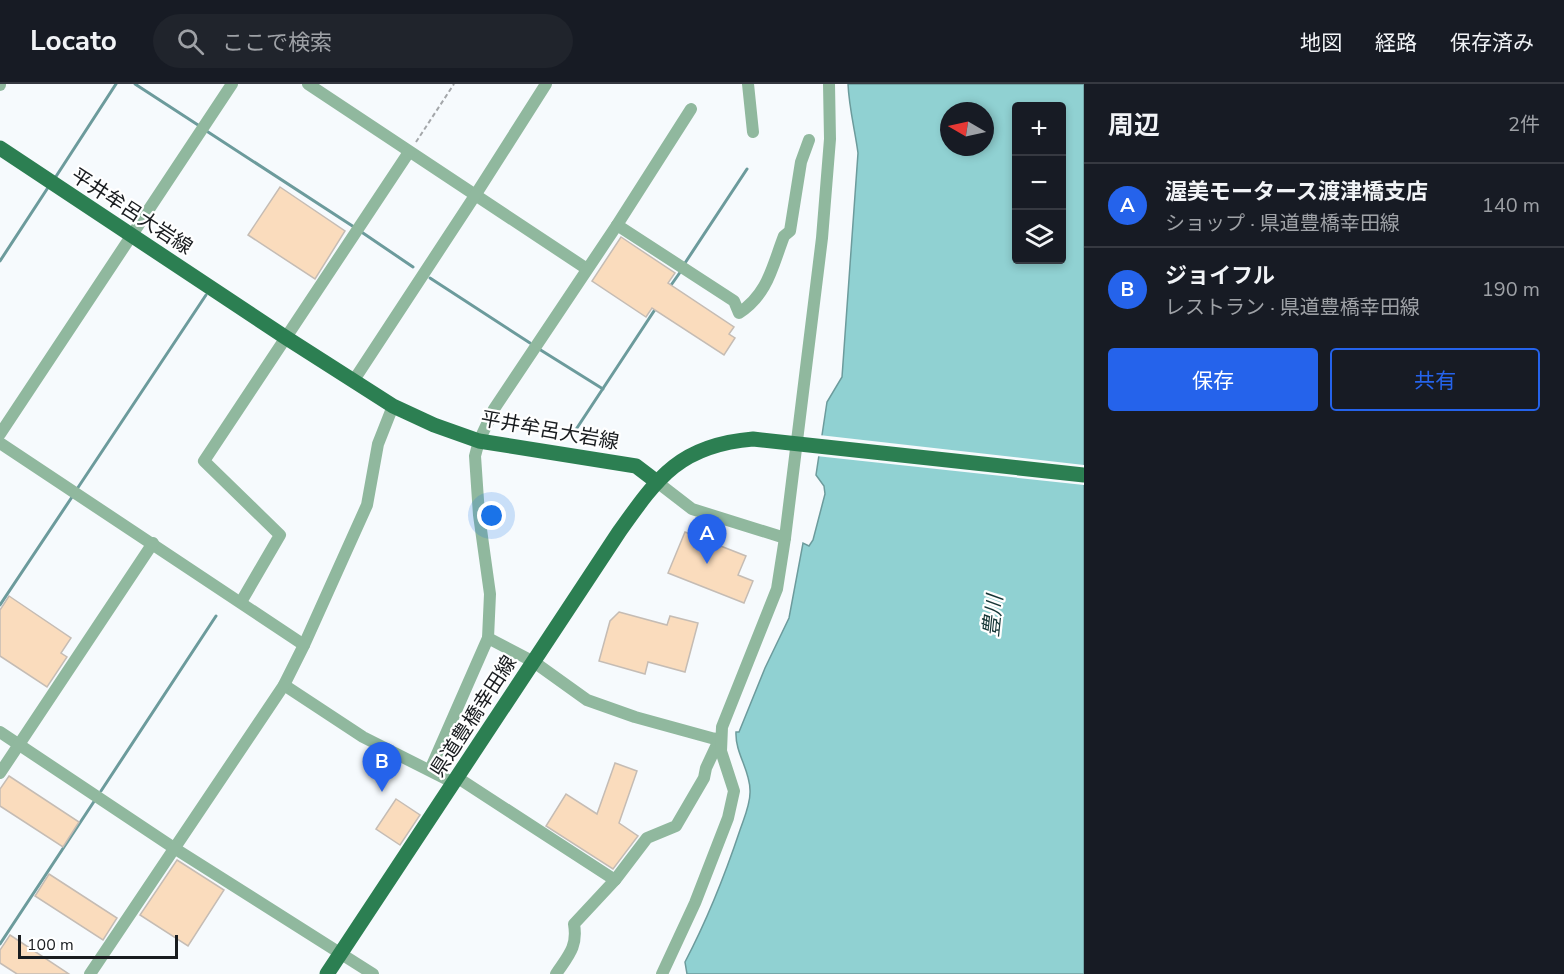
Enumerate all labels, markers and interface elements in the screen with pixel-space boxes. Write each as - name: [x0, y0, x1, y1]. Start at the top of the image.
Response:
- search box: [153, 14, 573, 68]
- text: Locato: [30, 22, 117, 60]
- icon: search: [174, 25, 207, 58]
- text: ここで検索: [222, 28, 332, 58]
- text: 地図: [1300, 29, 1342, 57]
- text: 経路: [1375, 29, 1417, 57]
- text: 保存済み: [1450, 29, 1534, 57]
- north arrow: [940, 102, 994, 156]
- map controls: [1012, 102, 1066, 264]
- button: +: [1012, 102, 1066, 156]
- text: 周辺: [1108, 108, 1160, 143]
- text: 2件: [1508, 111, 1540, 138]
- button: −: [1012, 156, 1066, 210]
- street label: 平井牟呂大岩線: [66, 162, 198, 261]
- text: 渥美モータース渡津橋支店: [1165, 177, 1428, 207]
- text: A: [1120, 192, 1135, 219]
- text: 140 m: [1482, 192, 1540, 219]
- button: layers: [1012, 210, 1066, 264]
- text: ショップ · 県道豊橋幸田線: [1165, 210, 1400, 237]
- text: ジョイフル: [1165, 261, 1275, 291]
- text: B: [1121, 276, 1134, 303]
- text: 190 m: [1482, 276, 1540, 303]
- text: レストラン · 県道豊橋幸田線: [1165, 294, 1420, 321]
- button: 保存: [1108, 348, 1318, 411]
- button: 共有: [1330, 348, 1540, 411]
- street label: 平井牟呂大岩線: [479, 405, 621, 456]
- your location: [477, 501, 506, 530]
- pin: A: [688, 514, 726, 564]
- water label: 豊川: [977, 592, 1009, 638]
- street label: 県道豊橋幸田線: [424, 650, 523, 782]
- pin: B: [362, 742, 401, 792]
- scale bar: [18, 932, 178, 960]
- text: 100 m: [27, 934, 74, 956]

